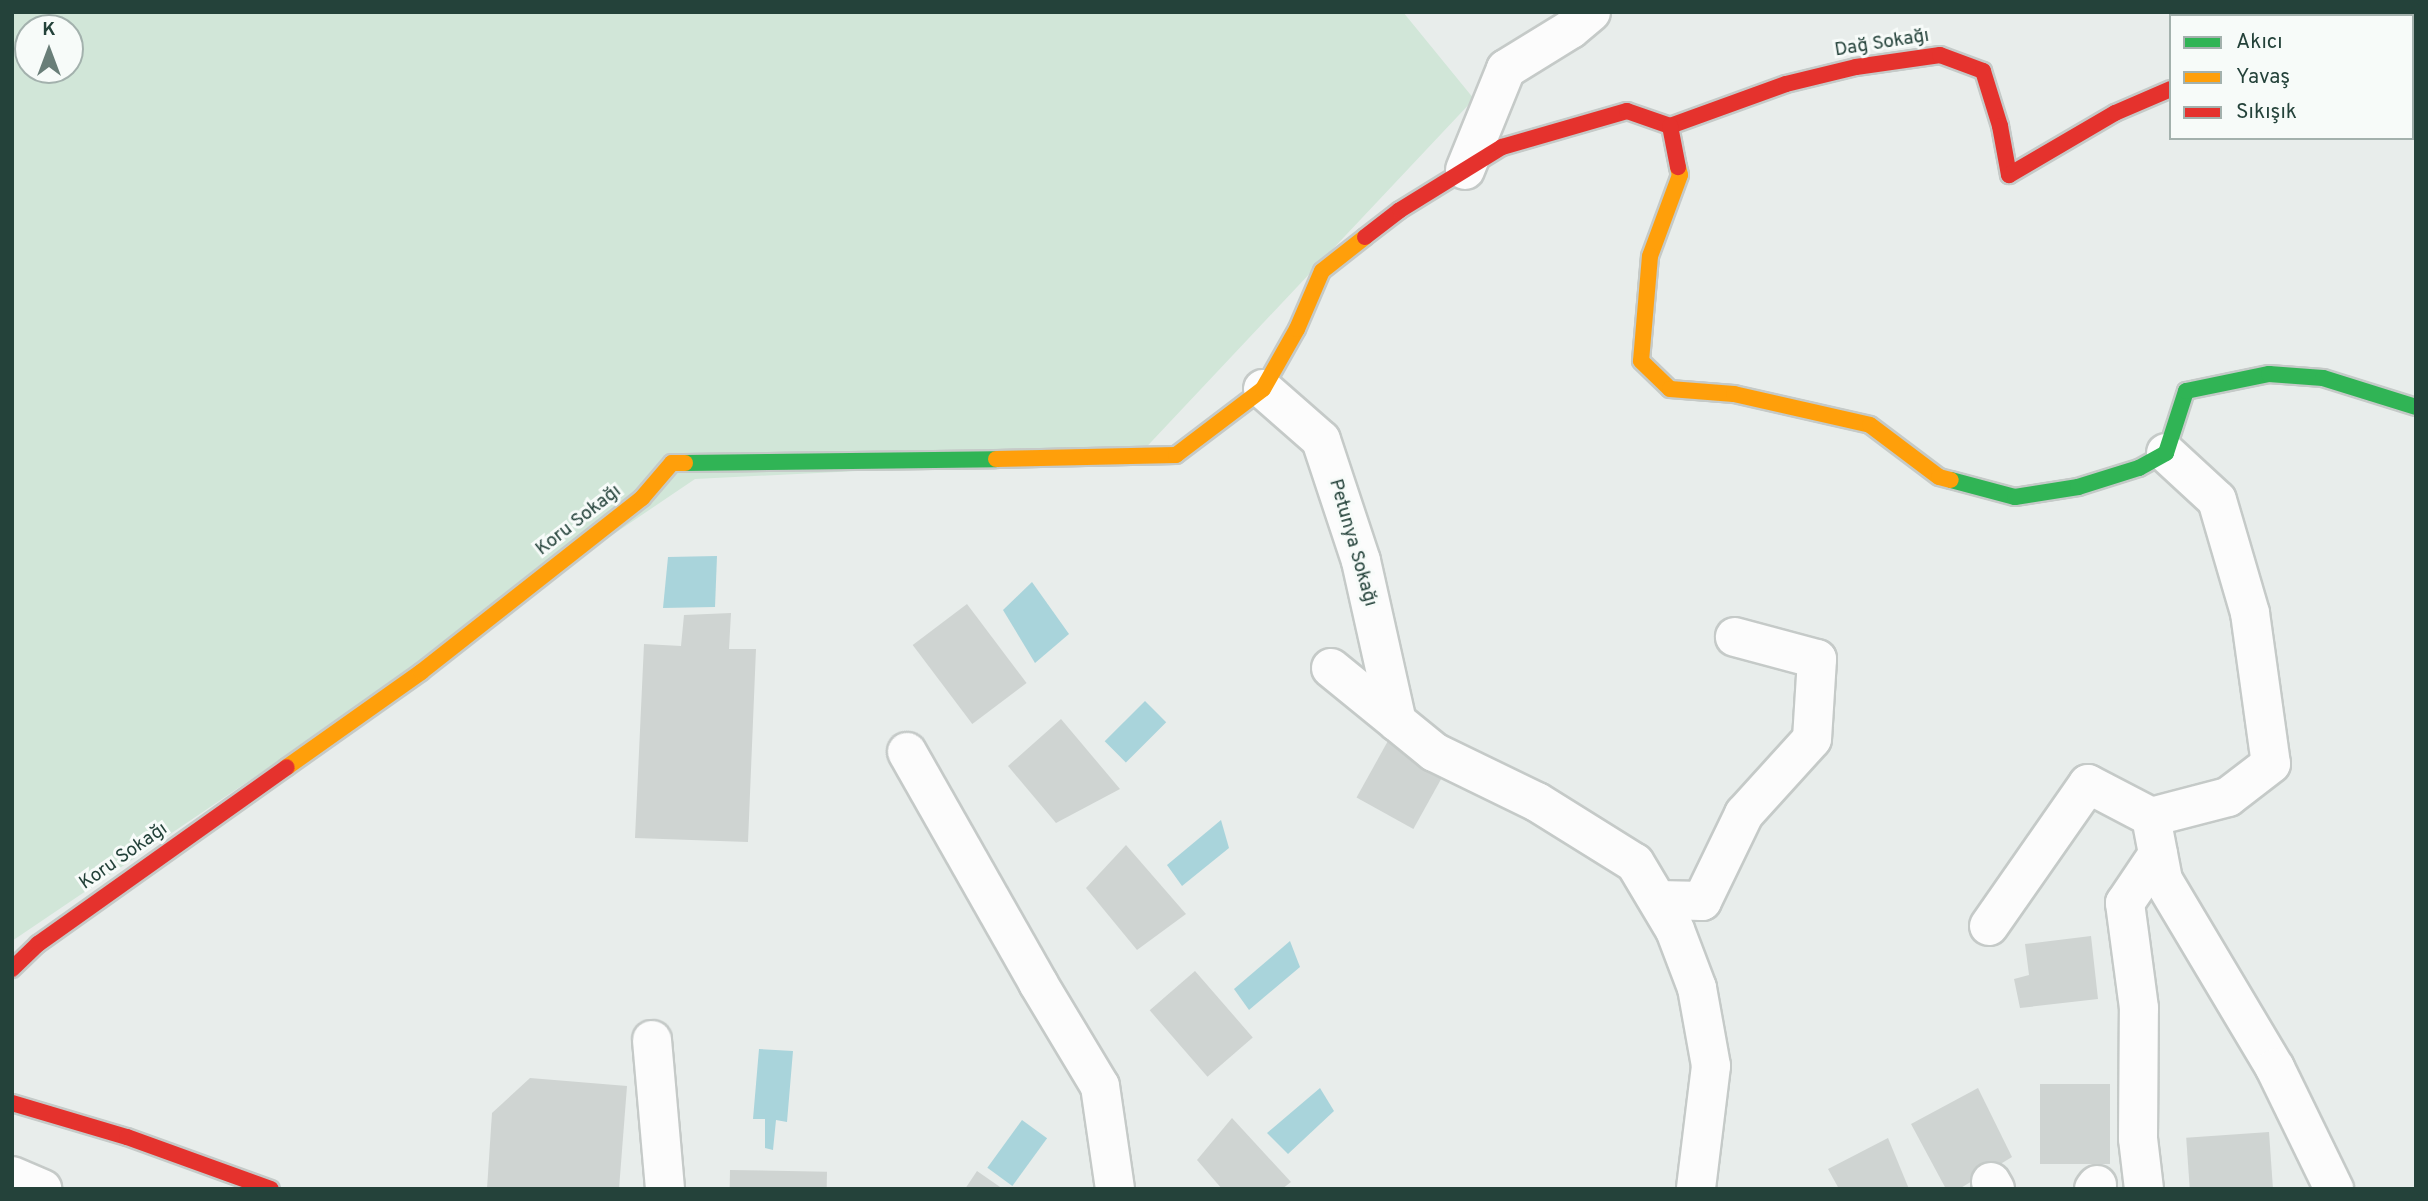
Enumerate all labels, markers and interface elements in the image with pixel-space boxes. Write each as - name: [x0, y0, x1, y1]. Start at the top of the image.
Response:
- north arrow: [14, 14, 84, 84]
- legend: [2169, 14, 2414, 140]
- text: K: [42, 18, 56, 42]
- street label: Dağ Sokağı: [1833, 25, 1931, 63]
- text: Akıcı: [2236, 29, 2283, 56]
- text: Yavaş: [2236, 64, 2290, 91]
- text: Sıkışık: [2236, 99, 2297, 126]
- street label: Petunya Sokağı: [1323, 477, 1381, 609]
- street label: Koru Sokağı: [532, 481, 626, 561]
- street label: Koru Sokağı: [76, 818, 172, 896]

